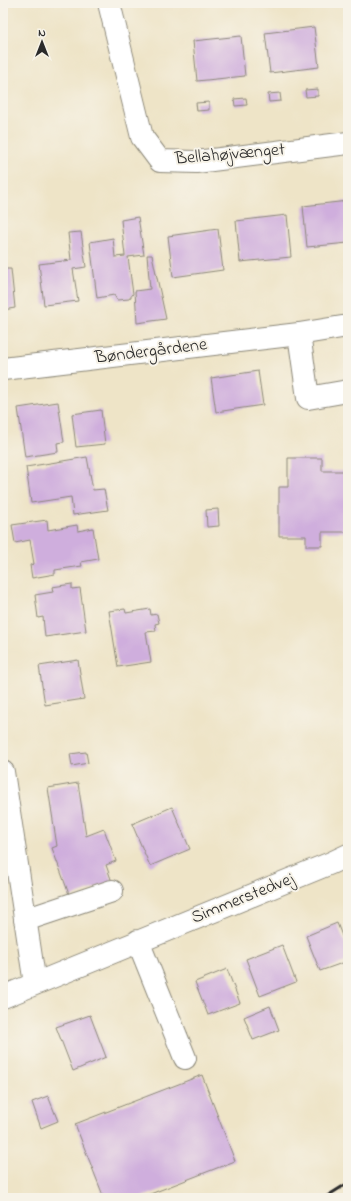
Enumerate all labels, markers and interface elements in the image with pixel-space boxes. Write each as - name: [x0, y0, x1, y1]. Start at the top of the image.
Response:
- north arrow: [22, 22, 62, 62]
- text: N: [38, 25, 46, 41]
- street label: Bellahøjvænget: [173, 137, 286, 174]
- street label: Bøndergårdene: [93, 332, 210, 373]
- street label: Simmerstedvej: [188, 866, 299, 931]

